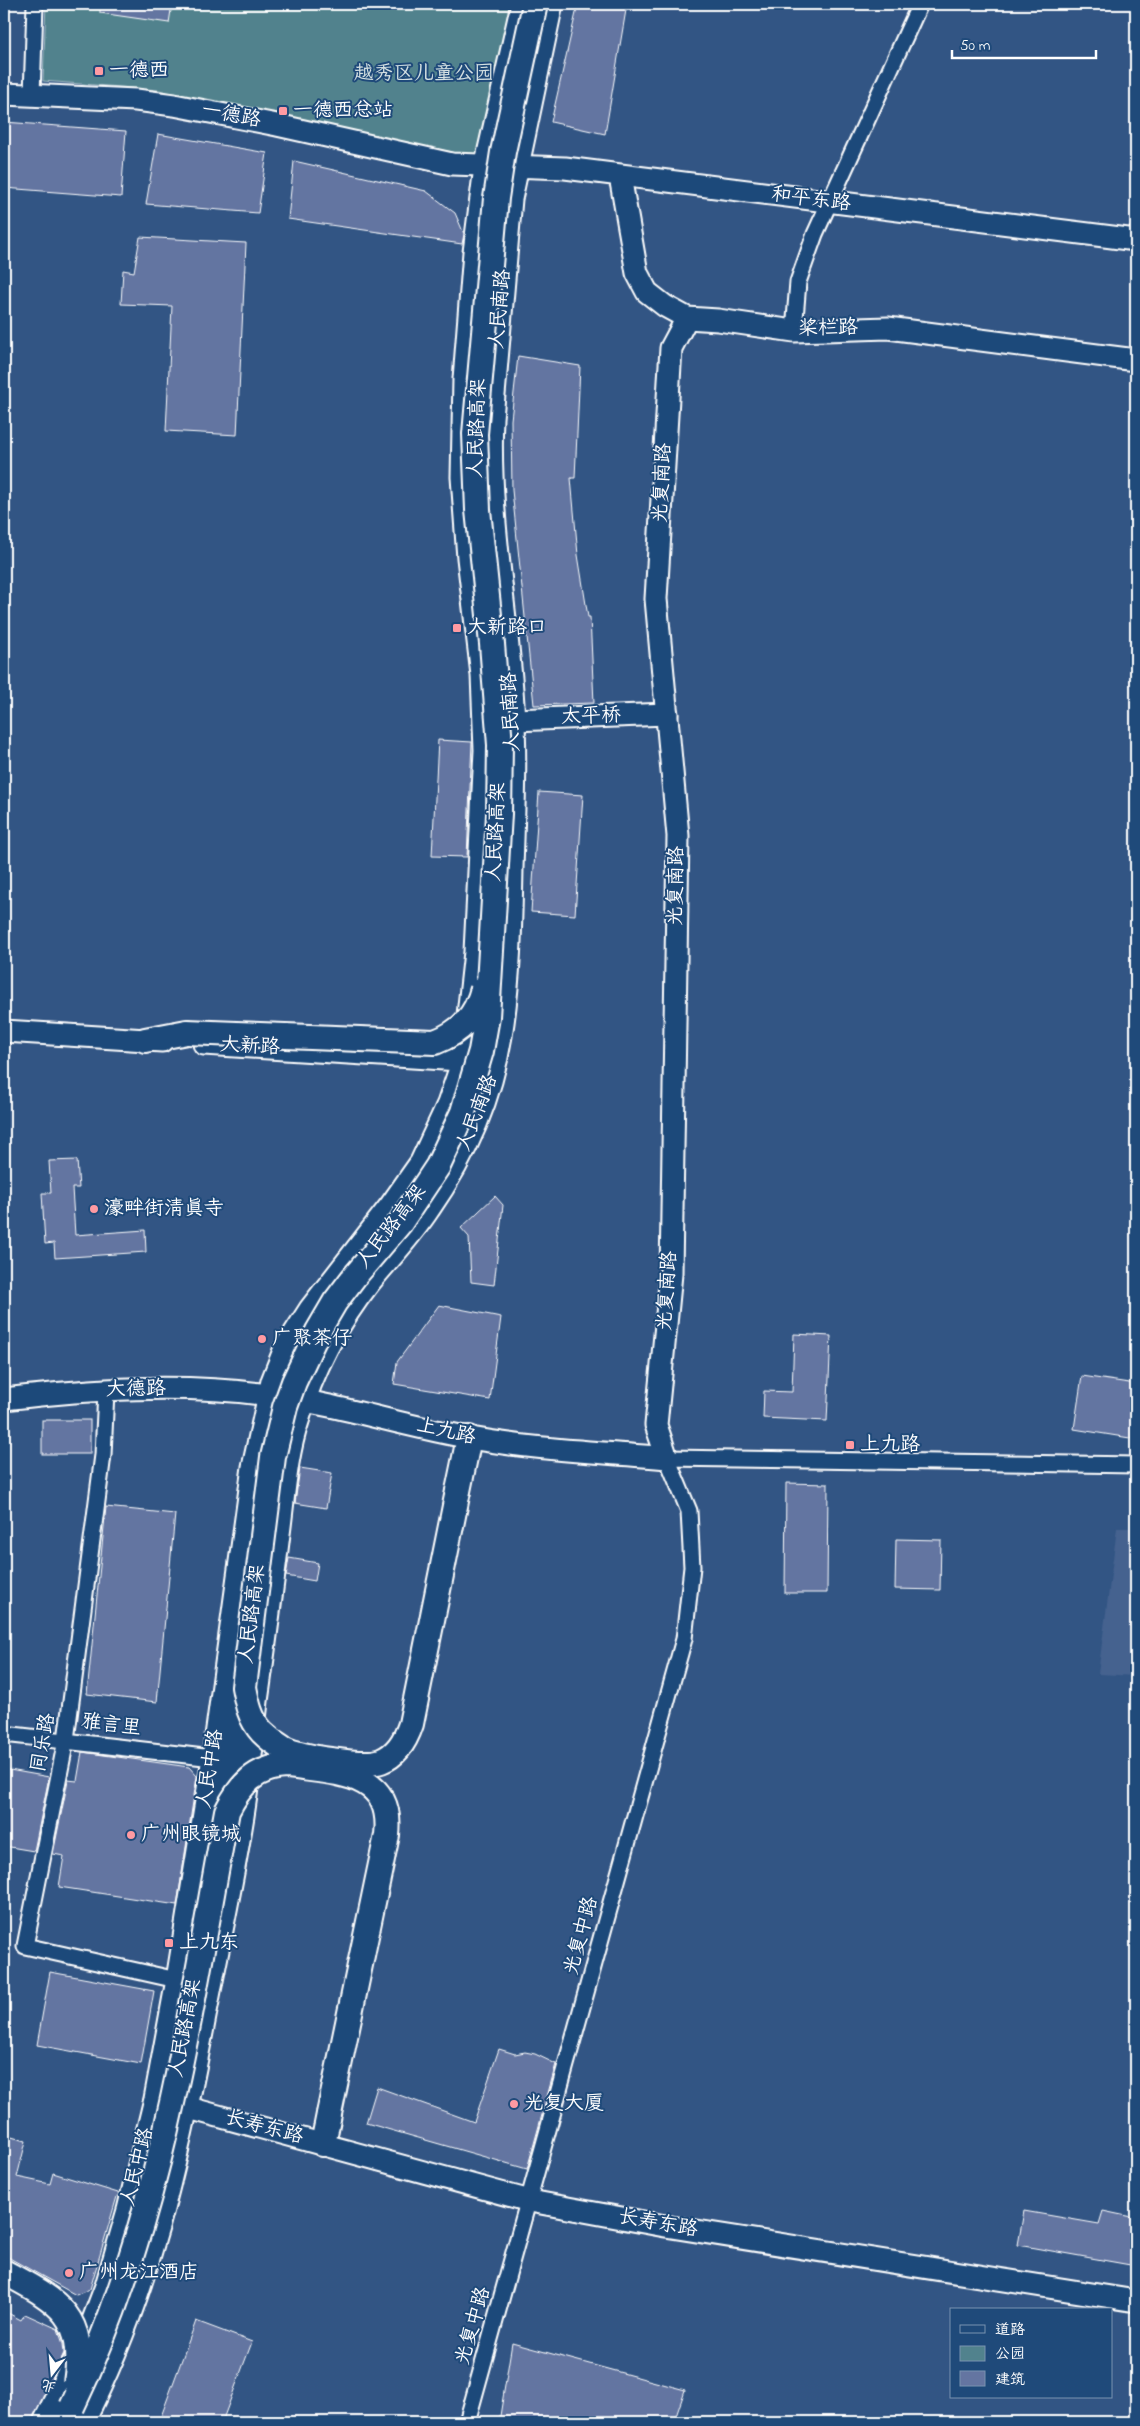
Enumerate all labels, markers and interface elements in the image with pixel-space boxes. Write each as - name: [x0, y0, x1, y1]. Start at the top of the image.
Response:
- scale bar: [952, 28, 1096, 60]
- text: 50 m: [960, 35, 991, 57]
- place label: 一德西: [109, 57, 169, 86]
- park label: 越秀区儿童公园: [354, 60, 494, 89]
- marker: 一德西: [93, 65, 105, 77]
- street label: 一德路: [199, 96, 264, 136]
- place label: 一德西总站: [293, 97, 393, 126]
- marker: 一德西总站: [277, 105, 289, 117]
- street label: 和平东路: [770, 181, 853, 219]
- street label: 人民南路: [483, 267, 519, 350]
- street label: 桨栏路: [798, 314, 859, 344]
- street label: 人民路高架: [462, 378, 494, 478]
- street label: 光复南路: [646, 441, 680, 524]
- place label: 大新路口: [467, 614, 547, 643]
- marker: 大新路口: [451, 622, 463, 634]
- street label: 人民南路: [495, 670, 529, 753]
- street label: 太平桥: [561, 701, 621, 733]
- street label: 人民路高架: [480, 781, 514, 883]
- street label: 光复南路: [662, 845, 692, 926]
- street label: 大新路: [219, 1031, 282, 1063]
- street label: 人民南路: [450, 1070, 506, 1156]
- street label: 人民路高架: [350, 1179, 434, 1275]
- place label: 濠畔街清真寺: [104, 1195, 224, 1224]
- marker: 濠畔街清真寺: [88, 1203, 100, 1215]
- street label: 光复南路: [651, 1249, 685, 1332]
- place label: 广聚茶仔: [272, 1325, 352, 1354]
- marker: 广聚茶仔: [256, 1333, 268, 1345]
- street label: 大德路: [106, 1375, 167, 1405]
- street label: 上九路: [414, 1411, 479, 1453]
- place label: 上九路: [860, 1431, 921, 1460]
- marker: 上九路: [844, 1439, 856, 1451]
- street label: 人民路高架: [233, 1563, 273, 1665]
- street label: 雅言里: [79, 1708, 143, 1744]
- street label: 同乐路: [25, 1710, 64, 1775]
- street label: 人民中路: [190, 1726, 232, 1811]
- place label: 广州眼镜城: [141, 1821, 241, 1850]
- marker: 广州眼镜城: [125, 1829, 137, 1841]
- street label: 光复中路: [558, 1893, 607, 1978]
- place label: 上九东: [179, 1929, 239, 1958]
- marker: 上九东: [163, 1937, 175, 1949]
- street label: 人民路高架: [162, 1976, 210, 2080]
- place label: 光复大厦: [524, 2090, 604, 2119]
- marker: 光复大厦: [508, 2098, 520, 2110]
- street label: 长寿东路: [222, 2104, 307, 2153]
- street label: 人民中路: [114, 2124, 162, 2209]
- street label: 长寿东路: [616, 2203, 701, 2245]
- place label: 广州龙江酒店: [79, 2259, 199, 2288]
- marker: 广州龙江酒店: [63, 2267, 75, 2279]
- street label: 光复中路: [449, 2283, 499, 2368]
- legend: [950, 2308, 1112, 2398]
- text: 道路: [995, 2319, 1025, 2341]
- text: 公园: [995, 2343, 1025, 2365]
- north arrow: [28, 2348, 78, 2398]
- text: 建筑: [995, 2369, 1025, 2391]
- text: 北: [39, 2373, 58, 2397]

